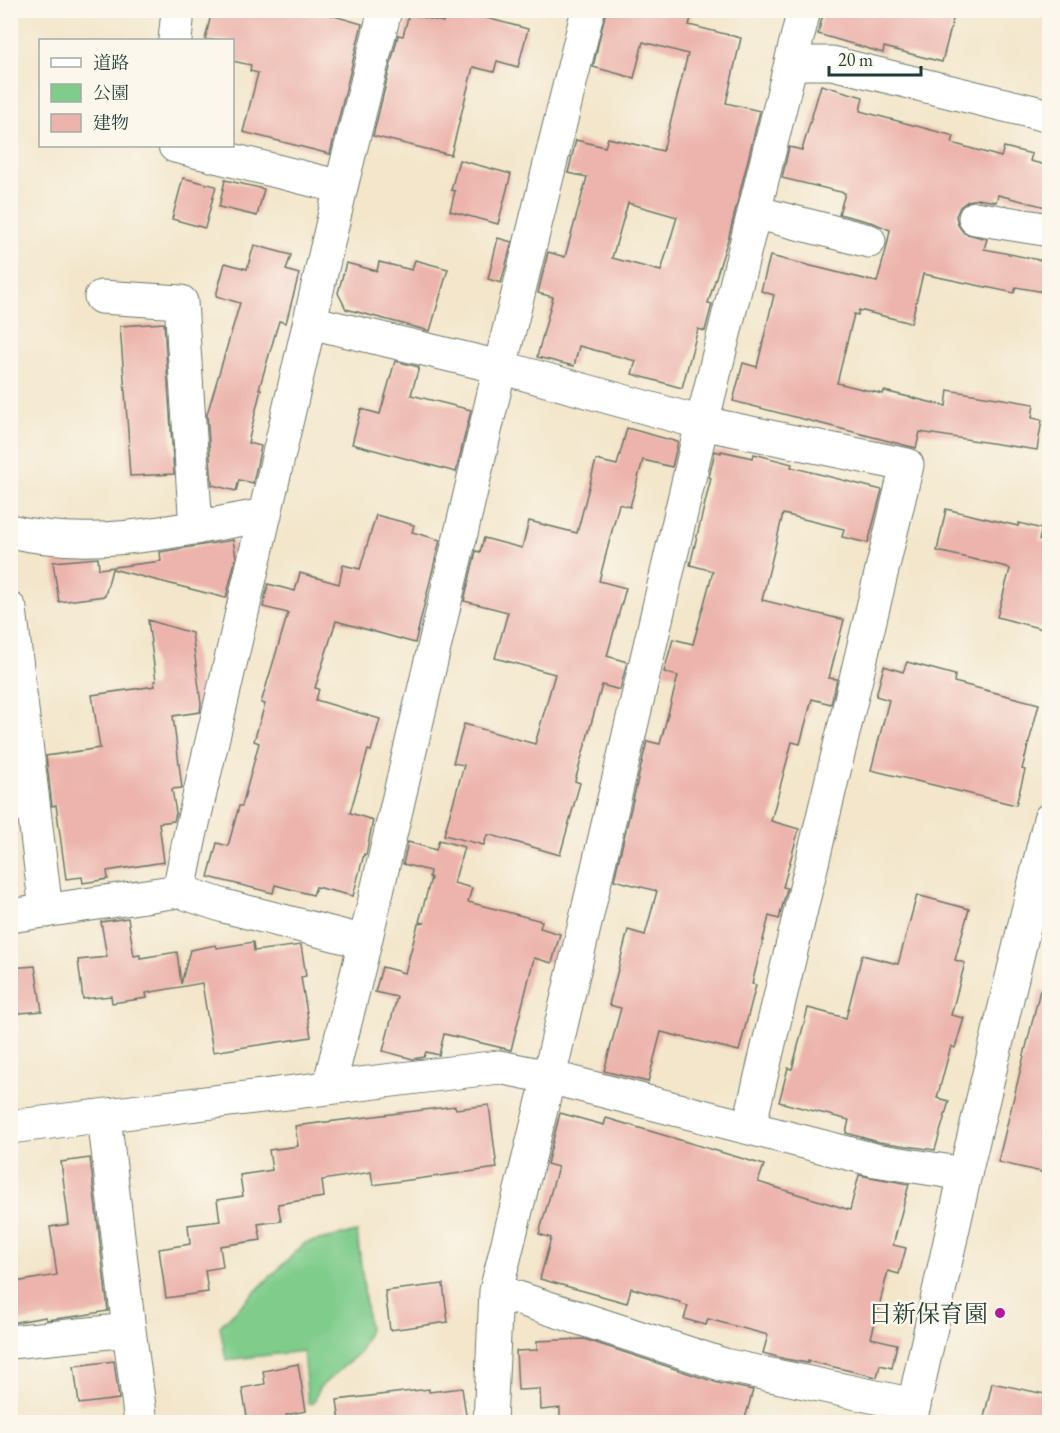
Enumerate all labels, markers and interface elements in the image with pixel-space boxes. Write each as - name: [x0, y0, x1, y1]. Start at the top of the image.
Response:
- legend: [39, 39, 234, 147]
- scale bar: [829, 39, 920, 77]
- text: 20 m: [838, 48, 873, 71]
- text: 道路: [93, 51, 129, 74]
- text: 公園: [93, 81, 129, 104]
- text: 建物: [93, 111, 129, 134]
- place label: 日新保育園: [868, 1298, 988, 1329]
- marker: 日新保育園: [993, 1306, 1007, 1320]

